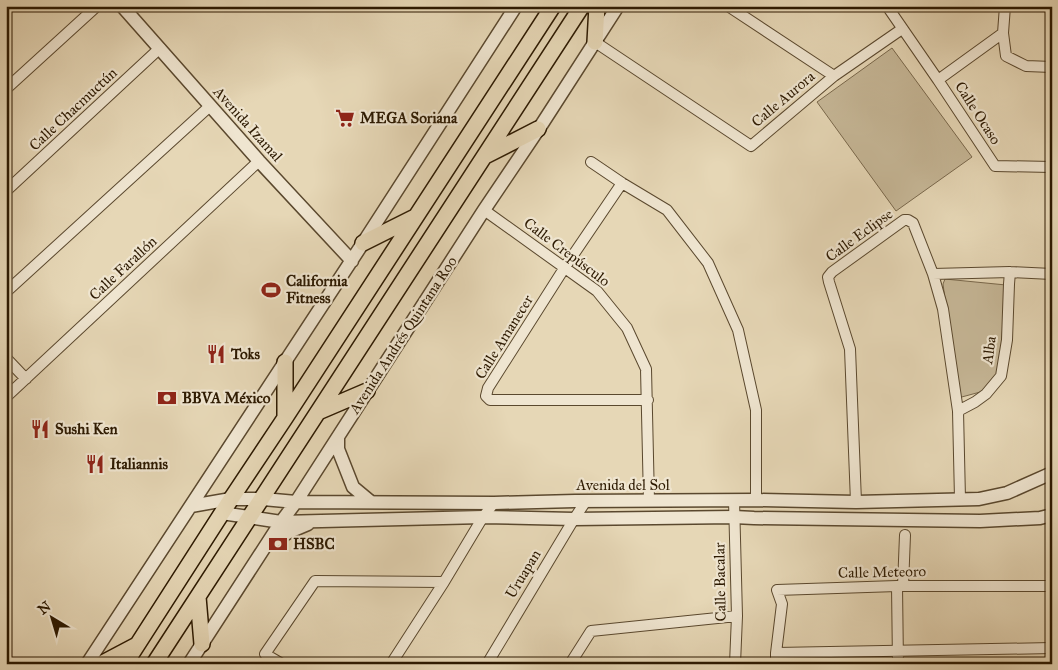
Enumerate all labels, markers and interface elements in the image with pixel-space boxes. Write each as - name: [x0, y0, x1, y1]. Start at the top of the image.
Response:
- street label: Calle Chacmuctún: [25, 64, 121, 154]
- street label: Calle Aurora: [748, 67, 819, 131]
- street label: Calle Ocaso: [951, 78, 1005, 148]
- street label: Avenida Izamal: [209, 82, 287, 166]
- supermarket icon: MEGA Soriana: [334, 107, 356, 129]
- place label: MEGA Soriana: [360, 109, 458, 127]
- street label: Calle Eclipse: [822, 205, 896, 265]
- street label: Calle Crepúsculo: [520, 214, 614, 290]
- street label: Calle Farallón: [86, 232, 160, 304]
- street label: Avenida Andrés Quintana Roo: [345, 253, 461, 418]
- place label: California Fitness: [286, 272, 348, 307]
- sports icon: California Fitness: [260, 279, 282, 301]
- street label: Calle Amanecer: [471, 291, 537, 382]
- street label: Alba: [978, 334, 1000, 366]
- restaurant icon: Toks: [205, 343, 227, 365]
- place label: Toks: [230, 345, 261, 363]
- bank icon: BBVA México: [156, 387, 178, 409]
- place label: BBVA México: [182, 389, 271, 407]
- restaurant icon: Sushi Ken: [29, 418, 51, 440]
- place label: Sushi Ken: [55, 420, 119, 438]
- restaurant icon: Italiannis: [84, 453, 106, 475]
- place label: Italiannis: [110, 455, 169, 473]
- street label: Avenida del Sol: [575, 476, 671, 494]
- bank icon: HSBC: [267, 533, 289, 555]
- place label: HSBC: [293, 535, 335, 553]
- street label: Calle Bacalar: [710, 542, 730, 622]
- street label: Uruapan: [502, 546, 544, 602]
- street label: Calle Meteoro: [838, 562, 927, 582]
- north arrow: [28, 592, 78, 642]
- text: N: [34, 598, 54, 619]

